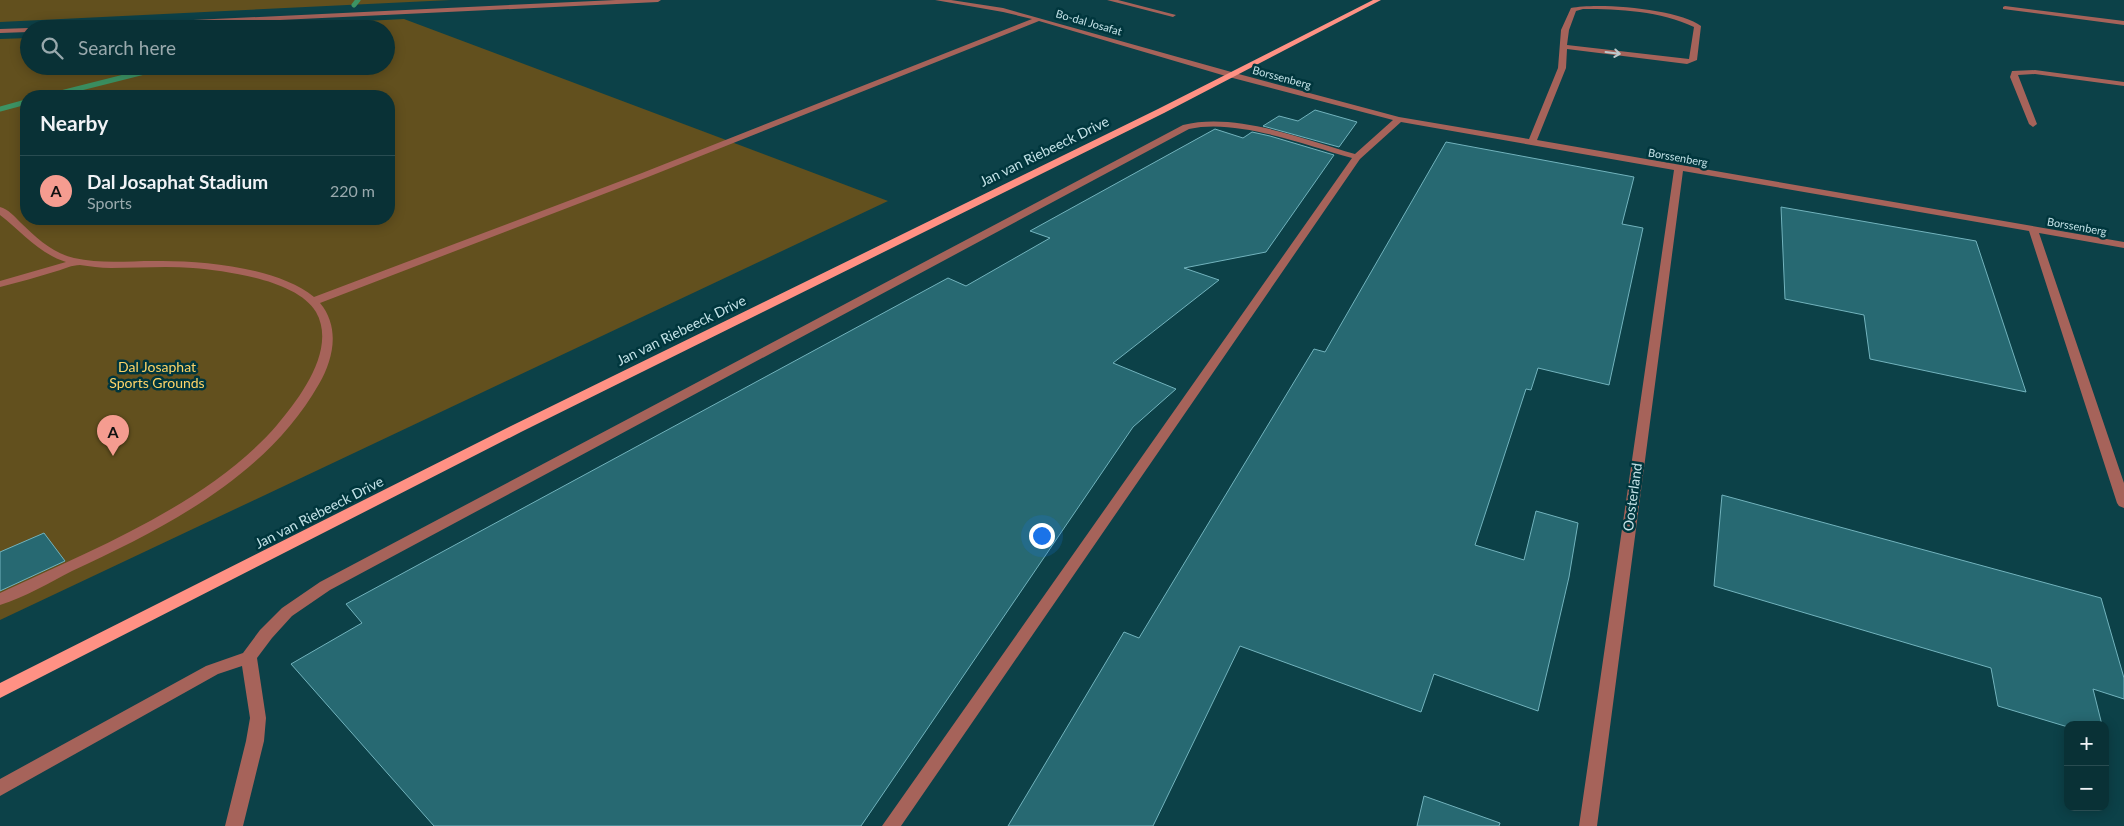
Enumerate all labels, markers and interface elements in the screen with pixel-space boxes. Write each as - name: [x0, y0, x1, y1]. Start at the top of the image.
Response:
- street label: Bo-dal Josafat: [1054, 6, 1124, 38]
- search box: [20, 20, 395, 75]
- icon: search: [38, 34, 66, 62]
- text: Search here: [78, 36, 176, 59]
- one-way arrow: [1605, 49, 1621, 59]
- street label: Borssenberg: [1251, 63, 1313, 91]
- text: Nearby: [40, 110, 108, 135]
- street label: Jan van Riebeeck Drive: [977, 112, 1111, 190]
- street label: Borssenberg: [1647, 145, 1709, 169]
- text: Dal Josaphat Stadium: [87, 170, 268, 193]
- text: A: [50, 181, 62, 200]
- text: 220 m: [330, 181, 375, 200]
- text: Sports: [87, 193, 132, 212]
- street label: Borssenberg: [2046, 214, 2108, 238]
- street label: Jan van Riebeeck Drive: [614, 291, 748, 369]
- park label: Dal Josaphat Sports Grounds: [109, 358, 205, 391]
- pin: A: [97, 415, 129, 456]
- street label: Oosterland: [1619, 462, 1645, 532]
- street label: Jan van Riebeeck Drive: [252, 472, 386, 552]
- your location: [1029, 523, 1055, 549]
- map controls: [2064, 721, 2109, 811]
- button: +: [2064, 721, 2109, 766]
- button: −: [2064, 766, 2109, 811]

